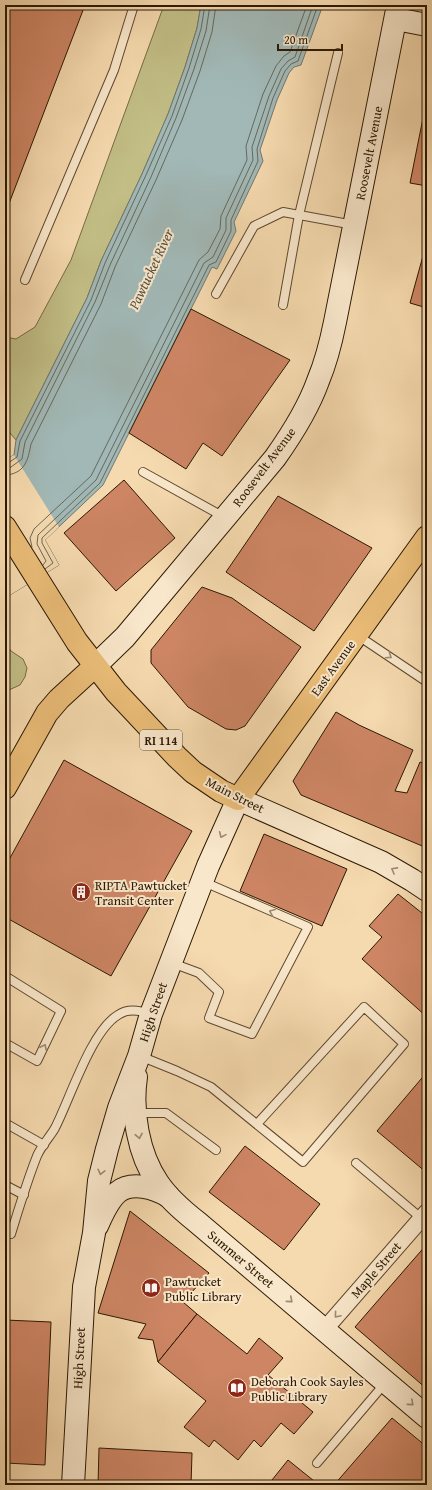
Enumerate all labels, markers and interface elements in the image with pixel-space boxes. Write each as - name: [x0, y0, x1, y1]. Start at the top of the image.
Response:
- scale bar: [278, 26, 342, 52]
- text: 20 m: [284, 31, 308, 48]
- street label: Roosevelt Avenue: [351, 104, 387, 202]
- water label: Pawtucket River: [123, 225, 179, 313]
- street label: Roosevelt Avenue: [228, 423, 300, 511]
- street label: East Avenue: [306, 636, 360, 700]
- one-way arrow: [385, 652, 392, 659]
- road number: RI 114: [140, 730, 182, 750]
- street label: Main Street: [202, 772, 268, 818]
- one-way arrow: [219, 831, 227, 838]
- one-way arrow: [391, 867, 398, 874]
- place label: RIPTA Pawtucket Transit Center: [95, 876, 188, 910]
- building icon: RIPTA Pawtucket Transit Center: [70, 881, 92, 903]
- one-way arrow: [268, 908, 275, 916]
- street label: High Street: [134, 979, 172, 1044]
- one-way arrow: [39, 1043, 47, 1051]
- one-way arrow: [135, 1133, 143, 1139]
- one-way arrow: [97, 1169, 106, 1176]
- street label: Summer Street: [204, 1225, 279, 1293]
- street label: Maple Street: [346, 1237, 406, 1302]
- place label: Pawtucket Public Library: [165, 1272, 242, 1306]
- library icon: Pawtucket Public Library: [140, 1277, 162, 1299]
- one-way arrow: [286, 1296, 293, 1303]
- one-way arrow: [334, 1310, 341, 1317]
- street label: High Street: [68, 1326, 90, 1389]
- place label: Deborah Cook Sayles Public Library: [251, 1372, 364, 1406]
- library icon: Deborah Cook Sayles Public Library: [226, 1377, 248, 1399]
- one-way arrow: [406, 1398, 413, 1405]

